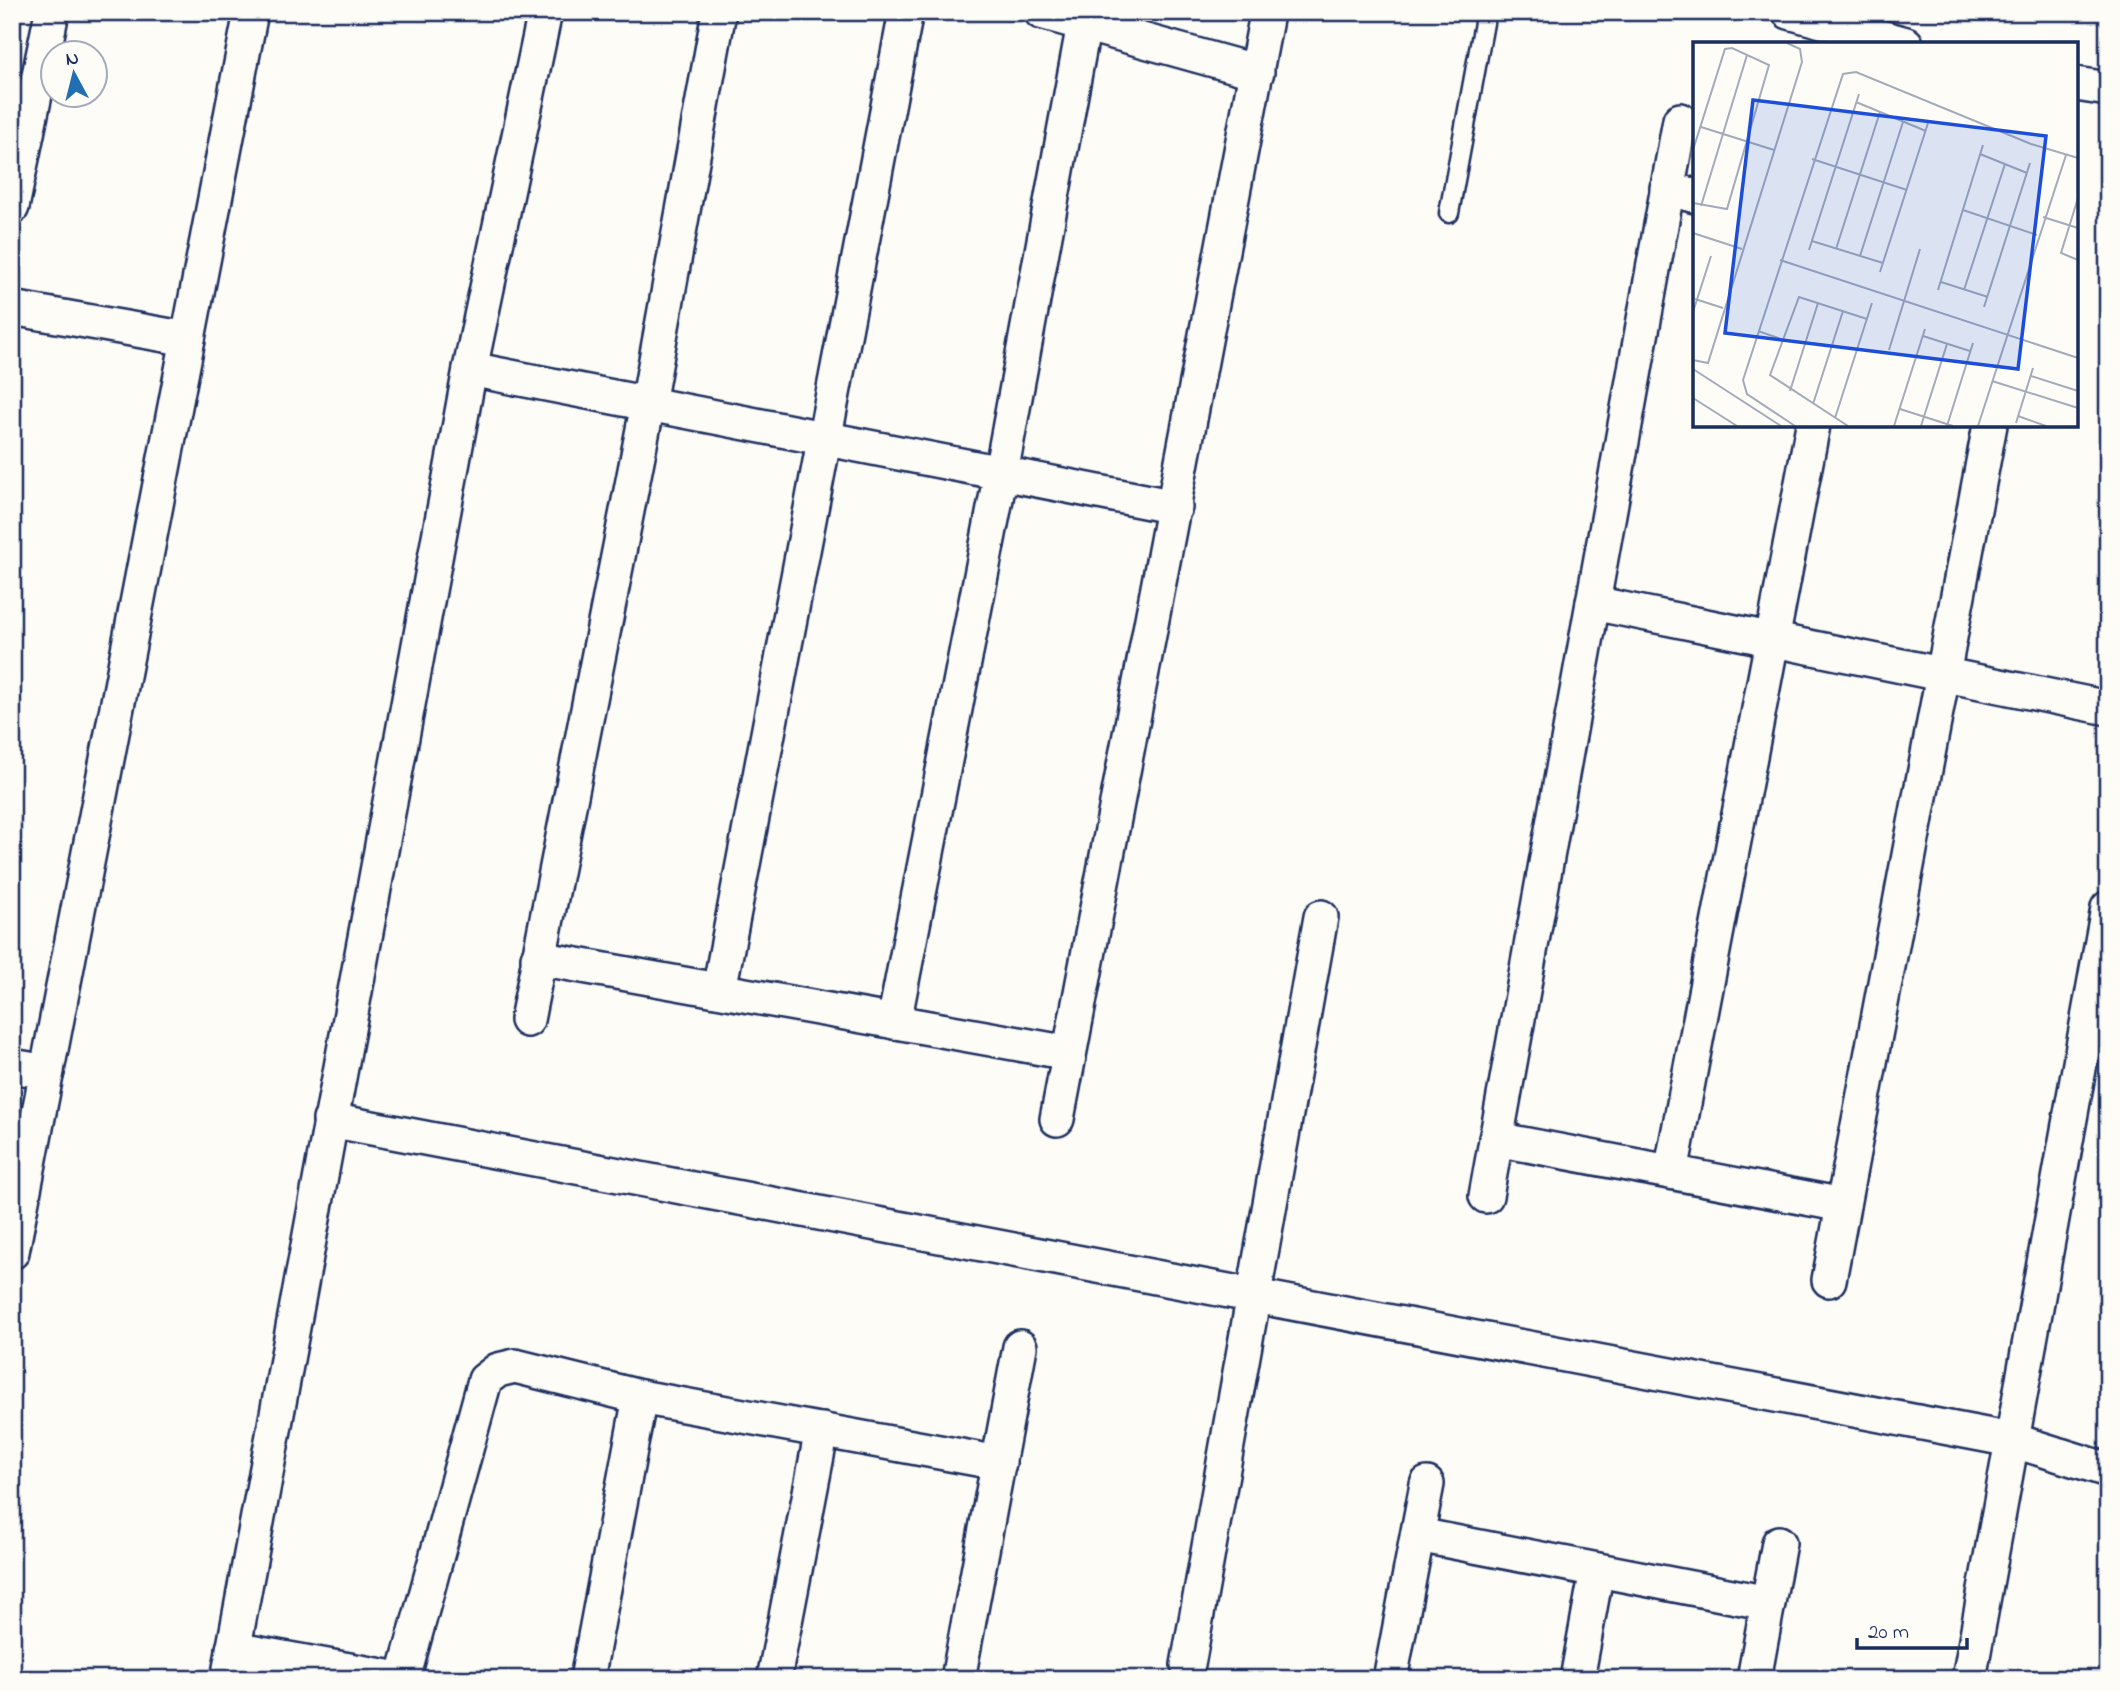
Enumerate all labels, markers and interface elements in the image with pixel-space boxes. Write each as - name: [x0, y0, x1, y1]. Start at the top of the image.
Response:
- north arrow: [38, 38, 108, 108]
- inset map: [1693, 42, 2078, 427]
- text: N: [64, 45, 80, 74]
- scale bar: [1857, 1607, 1968, 1651]
- text: 20 m: [1868, 1618, 1909, 1648]

